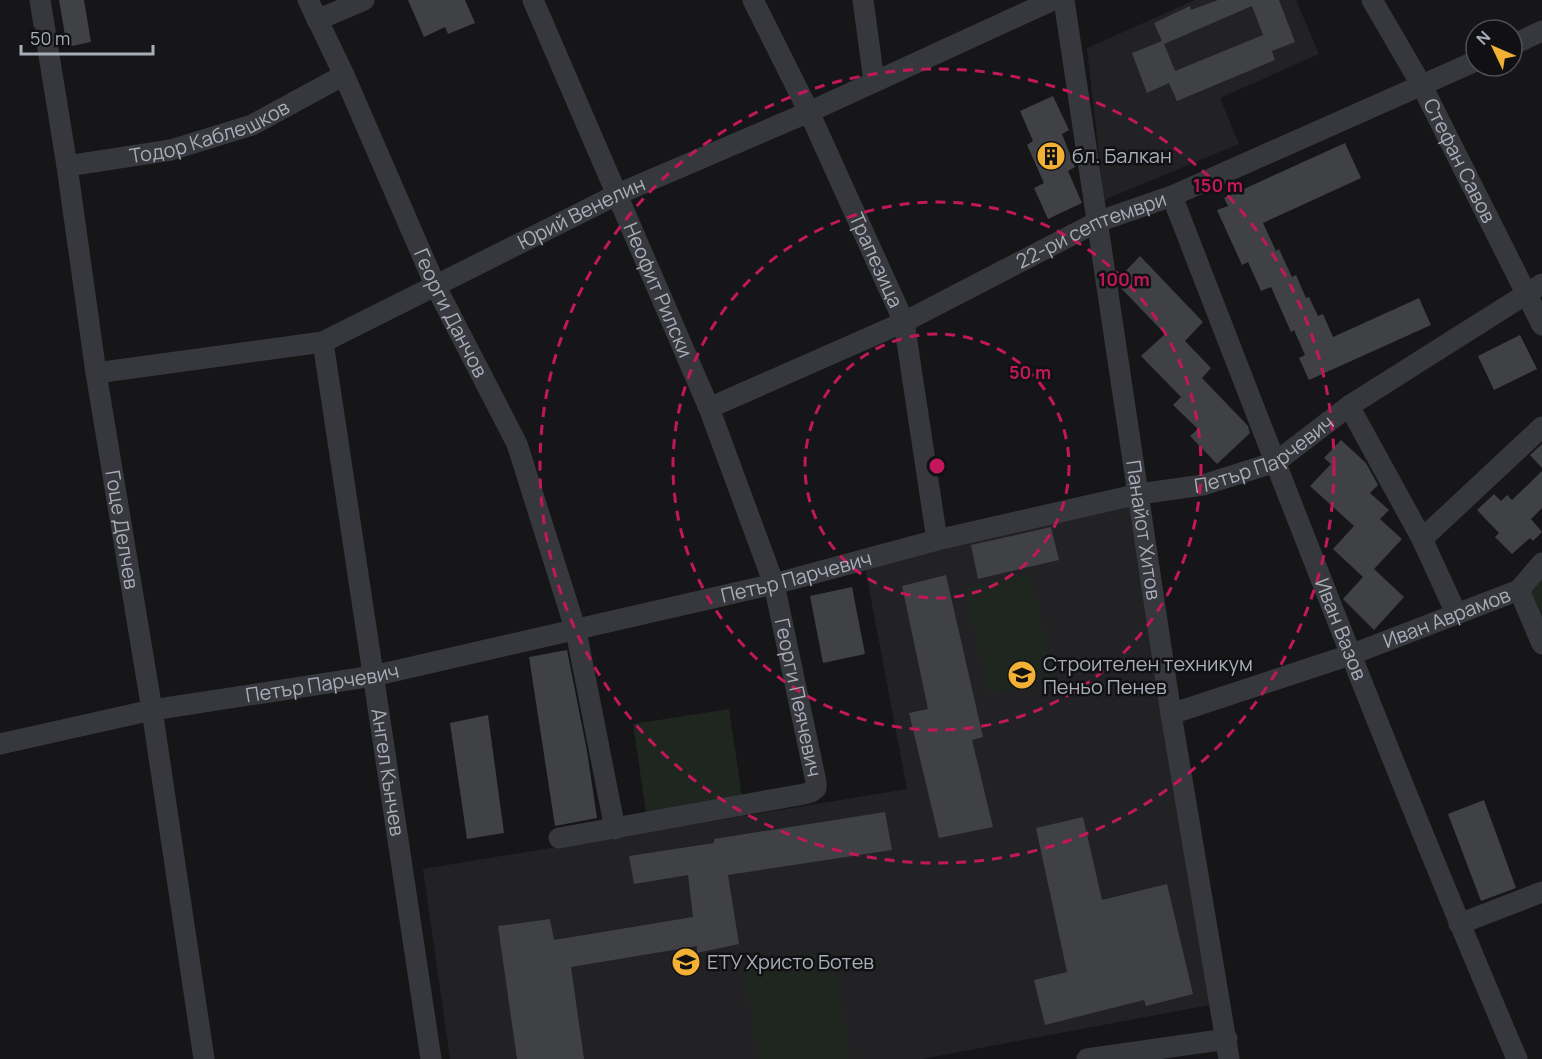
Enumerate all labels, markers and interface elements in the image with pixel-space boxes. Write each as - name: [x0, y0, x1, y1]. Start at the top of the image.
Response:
- scale bar: [21, 18, 153, 56]
- north arrow: [1464, 18, 1524, 78]
- text: 50 m: [30, 26, 70, 50]
- text: N: [1471, 26, 1495, 49]
- street label: Тодор Каблешков: [128, 93, 294, 169]
- street label: Стефан Савов: [1417, 93, 1503, 228]
- building icon: бл. Балкан: [1035, 140, 1067, 172]
- place label: бл. Балкан: [1072, 142, 1172, 169]
- street label: Юрий Венелин: [513, 170, 649, 255]
- text: 150 m: [1193, 173, 1243, 197]
- street label: 22-ри септември: [1011, 185, 1170, 275]
- street label: Трапезица: [843, 208, 910, 312]
- street label: Неофит Рилски: [618, 218, 700, 362]
- street label: Георги Данчов: [408, 244, 494, 382]
- text: 100 m: [1098, 267, 1150, 291]
- text: 50 m: [1009, 360, 1051, 384]
- street label: Петър Парчевич: [1192, 409, 1339, 499]
- centre of rings: [927, 456, 947, 476]
- street label: Панайот Хитов: [1120, 458, 1168, 602]
- street label: Гоце Делчев: [99, 468, 146, 591]
- street label: Петър Парчевич: [718, 544, 875, 609]
- street label: Иван Вазов: [1309, 574, 1374, 684]
- street label: Иван Аврамов: [1379, 581, 1514, 654]
- street label: Георги Пеячевич: [769, 616, 829, 779]
- place label: Строителен техникум Пеньо Пенев: [1043, 650, 1253, 700]
- street label: Петър Парчевич: [244, 657, 401, 708]
- school or university icon: Строителен техникум Пеньо Пенев: [1006, 659, 1038, 691]
- street label: Ангел Кънчев: [365, 706, 411, 838]
- school or university icon: ЕТУ Христо Ботев: [670, 946, 702, 978]
- place label: ЕТУ Христо Ботев: [707, 948, 874, 975]

